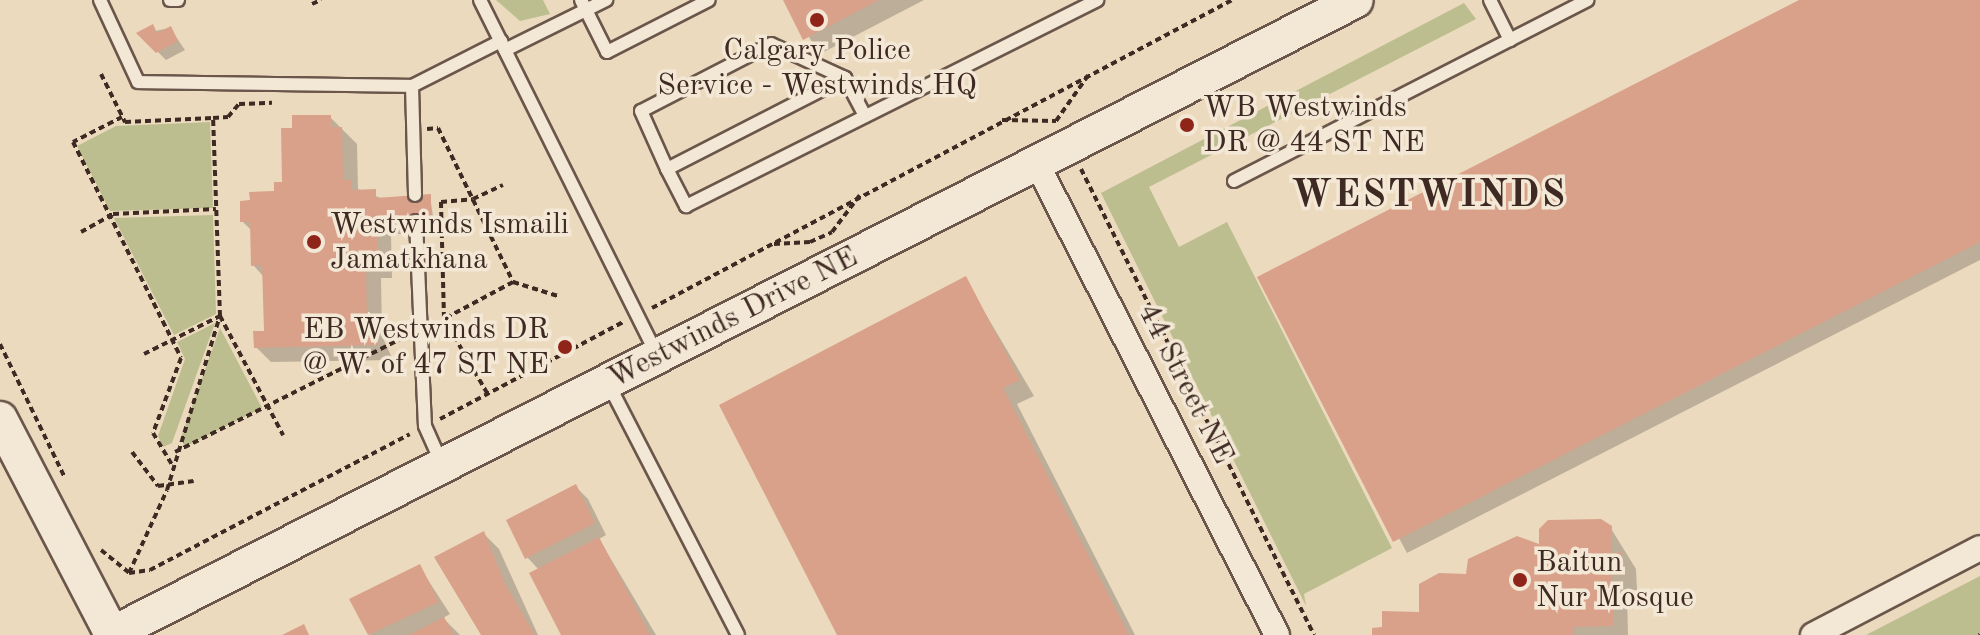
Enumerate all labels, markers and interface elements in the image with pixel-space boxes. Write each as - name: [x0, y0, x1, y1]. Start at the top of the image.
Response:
- marker: Calgary Police Service - Westwinds HQ: [808, 11, 826, 29]
- place label: Calgary Police Service - Westwinds HQ: [657, 33, 977, 104]
- place label: WB Westwinds DR @ 44 ST NE: [1203, 90, 1425, 160]
- marker: WB Westwinds DR @ 44 ST NE: [1178, 116, 1196, 134]
- district label: WESTWINDS: [1291, 174, 1567, 220]
- place label: Westwinds Ismaili Jamatkhana: [330, 207, 569, 278]
- marker: Westwinds Ismaili Jamatkhana: [305, 233, 323, 251]
- street label: Westwinds Drive NE: [602, 239, 864, 397]
- street label: 44 Street NE: [1129, 298, 1241, 470]
- place label: EB Westwinds DR @ W. of 47 ST NE: [303, 312, 549, 382]
- marker: EB Westwinds DR @ W. of 47 ST NE: [556, 338, 574, 356]
- place label: Baitun Nur Mosque: [1536, 545, 1694, 616]
- marker: Baitun Nur Mosque: [1511, 571, 1529, 589]

